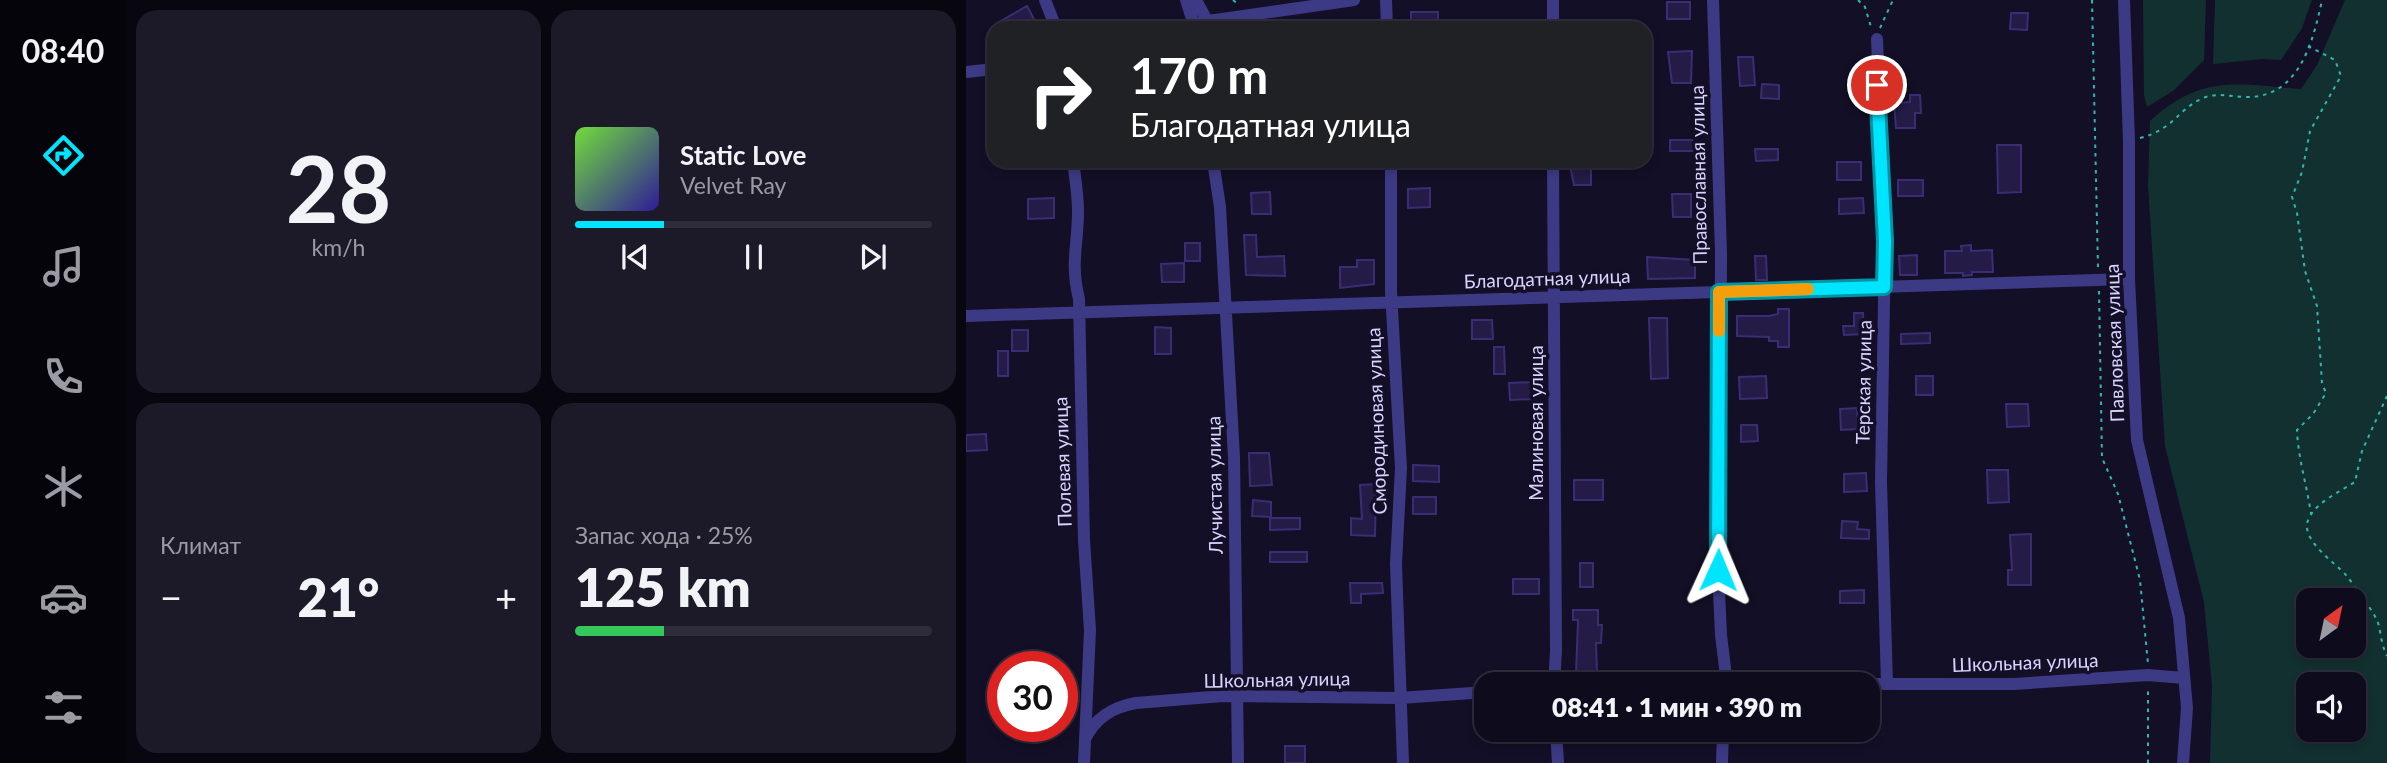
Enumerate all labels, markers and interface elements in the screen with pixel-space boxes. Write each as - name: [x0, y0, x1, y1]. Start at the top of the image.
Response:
- text: 08:40: [22, 31, 104, 70]
- text: 170 m: [1130, 46, 1268, 104]
- icon: right: [1015, 49, 1106, 140]
- pin: [1847, 55, 1907, 115]
- icon: arrive: [1858, 66, 1896, 104]
- street label: Православная улица: [1685, 85, 1711, 265]
- text: Благодатная улица: [1130, 105, 1411, 144]
- icon: directions: [39, 131, 88, 180]
- text: 28: [286, 133, 391, 242]
- text: Static Love: [680, 139, 807, 171]
- text: Velvet Ray: [680, 171, 786, 199]
- text: km/h: [312, 233, 365, 261]
- icon: previous: [616, 238, 654, 276]
- icon: pause: [735, 238, 773, 276]
- icon: next: [854, 238, 892, 276]
- icon: music: [39, 242, 88, 291]
- street label: Павловская улица: [2100, 263, 2128, 423]
- street label: Благодатная улица: [1463, 264, 1631, 292]
- street label: Терская улица: [1850, 320, 1876, 444]
- street label: Смородиновая улица: [1361, 327, 1391, 515]
- street label: Малиновая улица: [1524, 345, 1547, 501]
- icon: phone: [39, 352, 88, 401]
- street label: Полевая улица: [1048, 396, 1076, 528]
- street label: Лучистая улица: [1201, 416, 1227, 555]
- icon: climate: [39, 462, 88, 511]
- text: Запас хода · 25%: [575, 521, 753, 549]
- text: Климат: [160, 531, 241, 559]
- position arrow: [1681, 533, 1755, 607]
- text: 125 km: [575, 556, 751, 618]
- text: 21°: [298, 566, 379, 628]
- icon: car: [39, 573, 88, 622]
- text: −: [160, 574, 182, 620]
- text: +: [495, 574, 517, 620]
- north arrow: [2296, 588, 2366, 658]
- map controls: [2296, 588, 2366, 742]
- street label: Школьная улица: [1951, 648, 2099, 676]
- speed limit sign: 30: [987, 651, 1078, 742]
- street label: Школьная улица: [1203, 666, 1351, 692]
- button: sound: [2296, 672, 2366, 742]
- icon: filters: [39, 683, 88, 732]
- text: 08:41 · 1 мин · 390 m: [1552, 691, 1802, 723]

